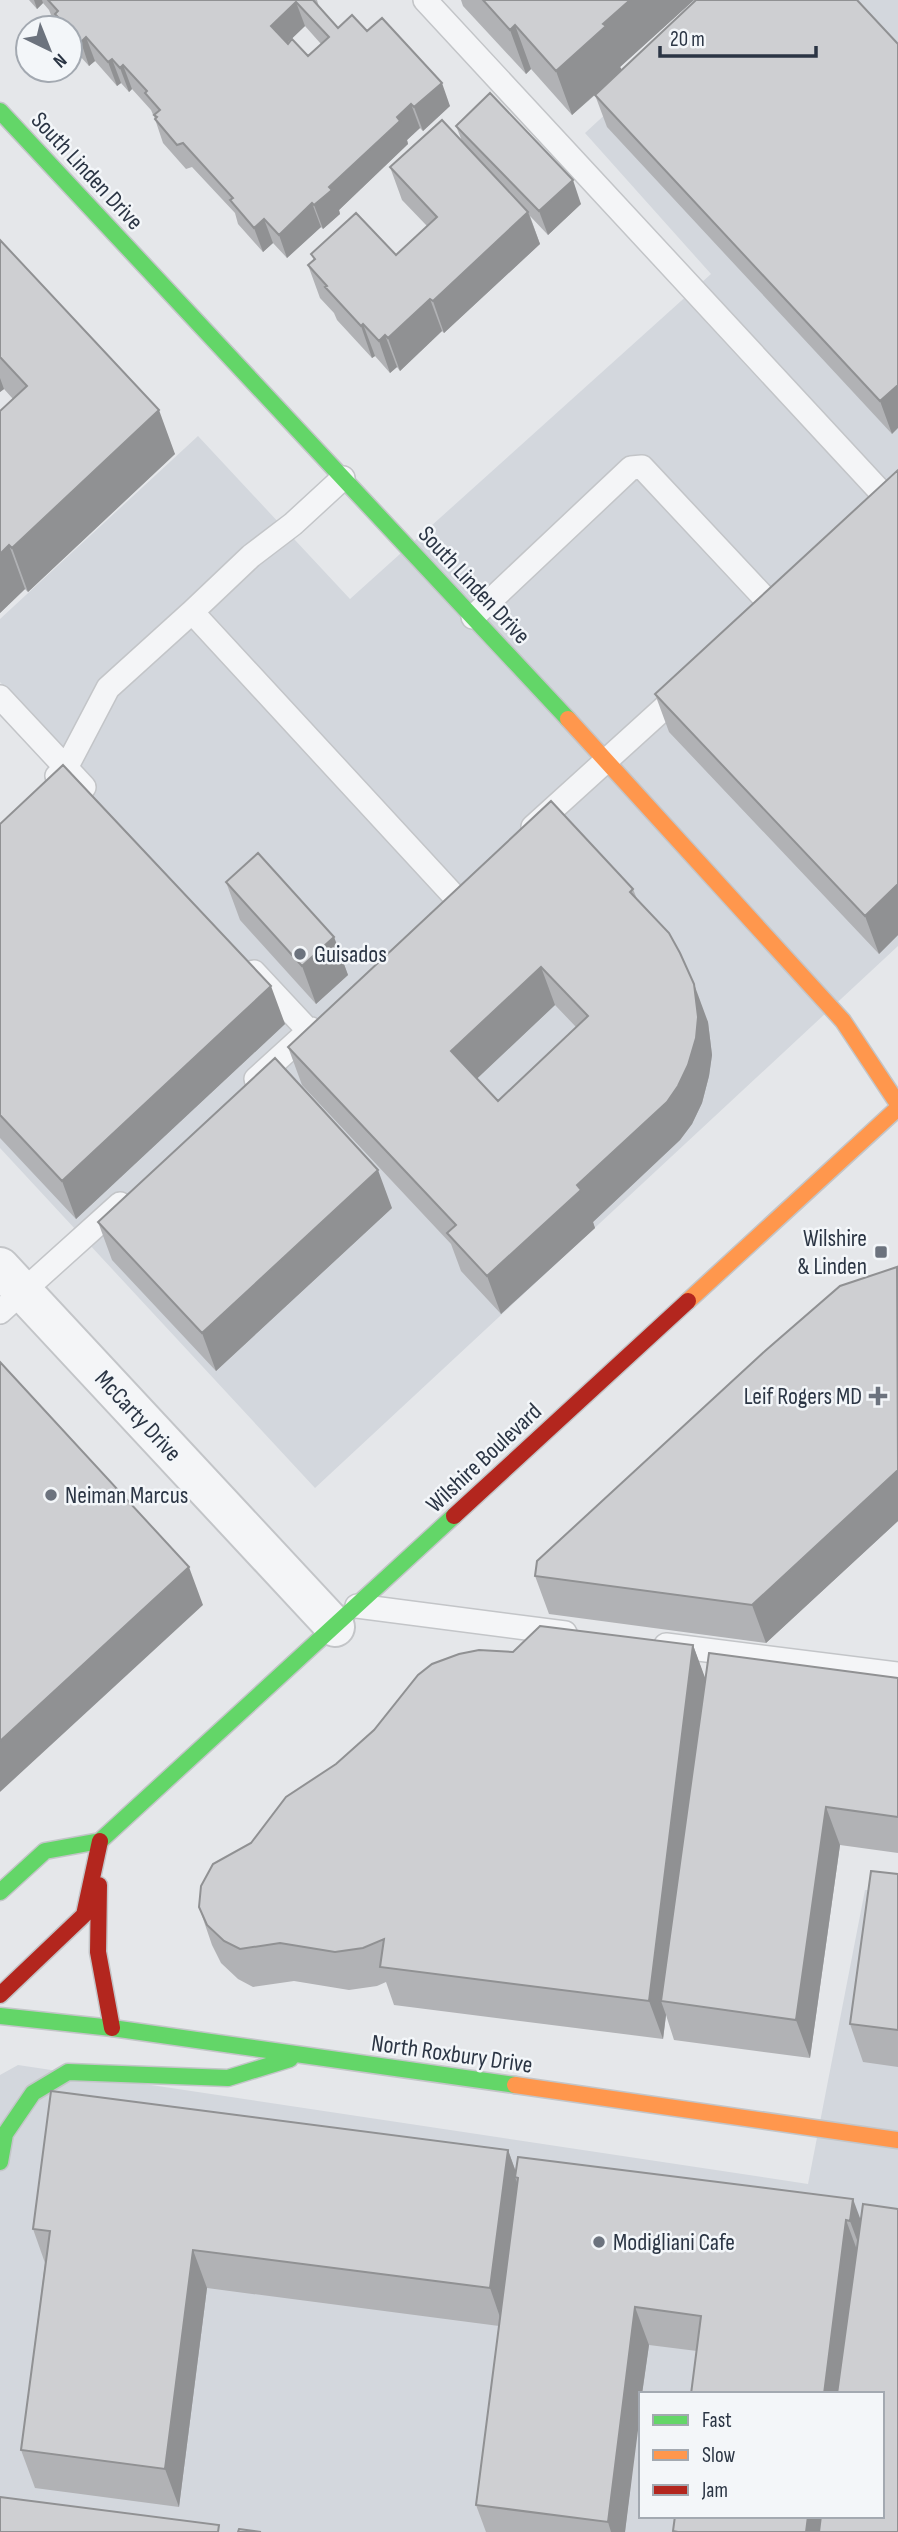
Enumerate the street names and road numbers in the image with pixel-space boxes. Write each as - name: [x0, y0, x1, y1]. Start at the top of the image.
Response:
- street label: South Linden Drive: [25, 106, 149, 236]
- street label: South Linden Drive: [412, 520, 536, 650]
- street label: McCarty Drive: [89, 1364, 187, 1468]
- street label: Wilshire Boulevard: [420, 1397, 548, 1519]
- street label: North Roxbury Drive: [370, 2028, 534, 2080]

